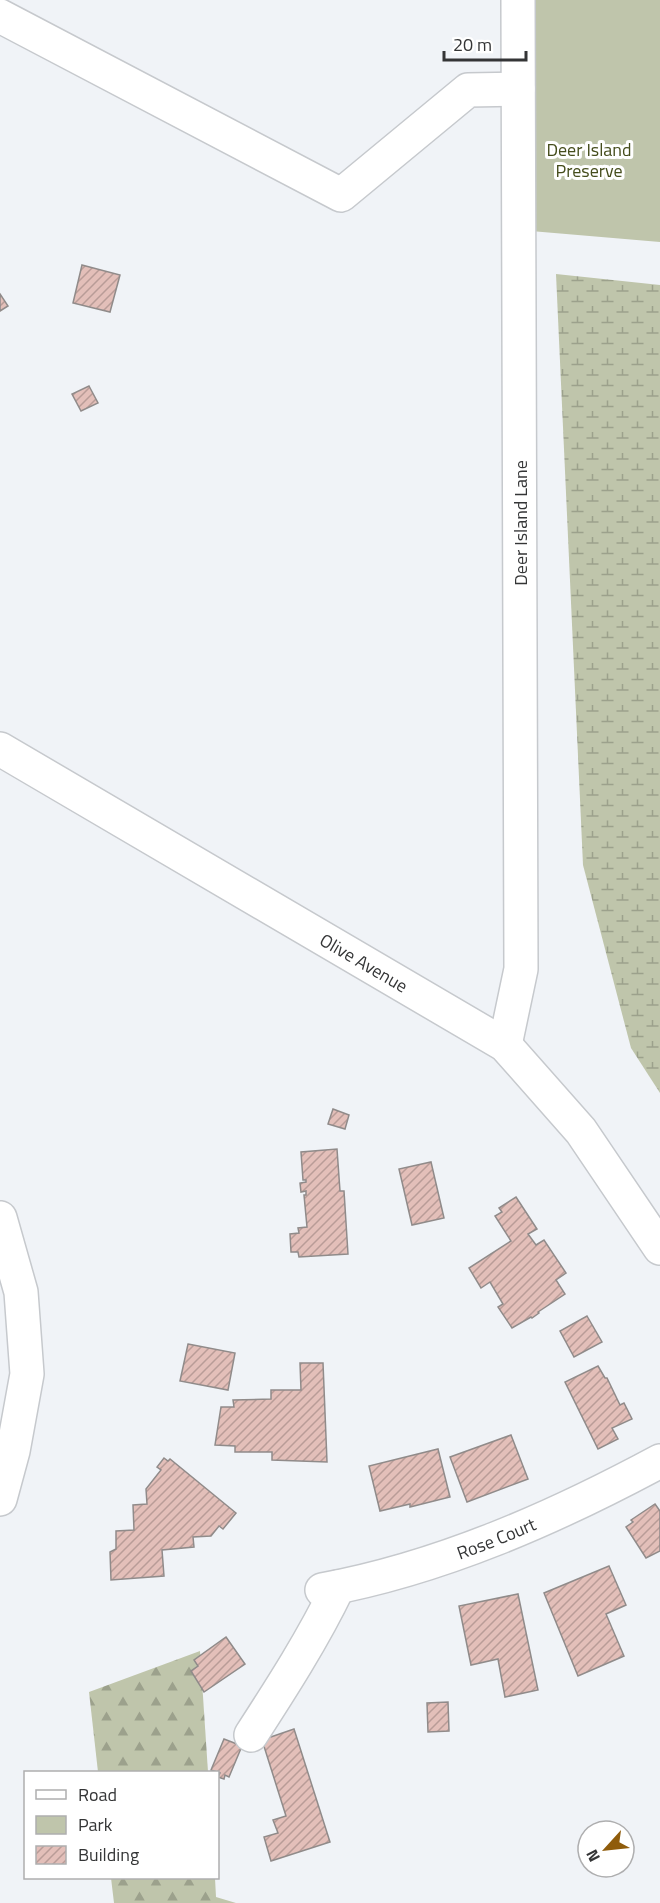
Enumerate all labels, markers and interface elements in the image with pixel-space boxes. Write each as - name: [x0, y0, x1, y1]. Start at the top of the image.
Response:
- scale bar: [444, 24, 526, 62]
- text: 20 m: [453, 31, 492, 58]
- park label: Deer Island Preserve: [546, 136, 632, 184]
- street label: Deer Island Lane: [507, 460, 534, 586]
- street label: Olive Avenue: [315, 926, 413, 999]
- street label: Rose Court: [453, 1510, 541, 1566]
- legend: [24, 1771, 219, 1879]
- text: Road: [78, 1781, 117, 1808]
- text: Park: [78, 1811, 113, 1838]
- north arrow: [576, 1819, 636, 1879]
- text: Building: [78, 1841, 139, 1868]
- text: N: [579, 1845, 606, 1866]

